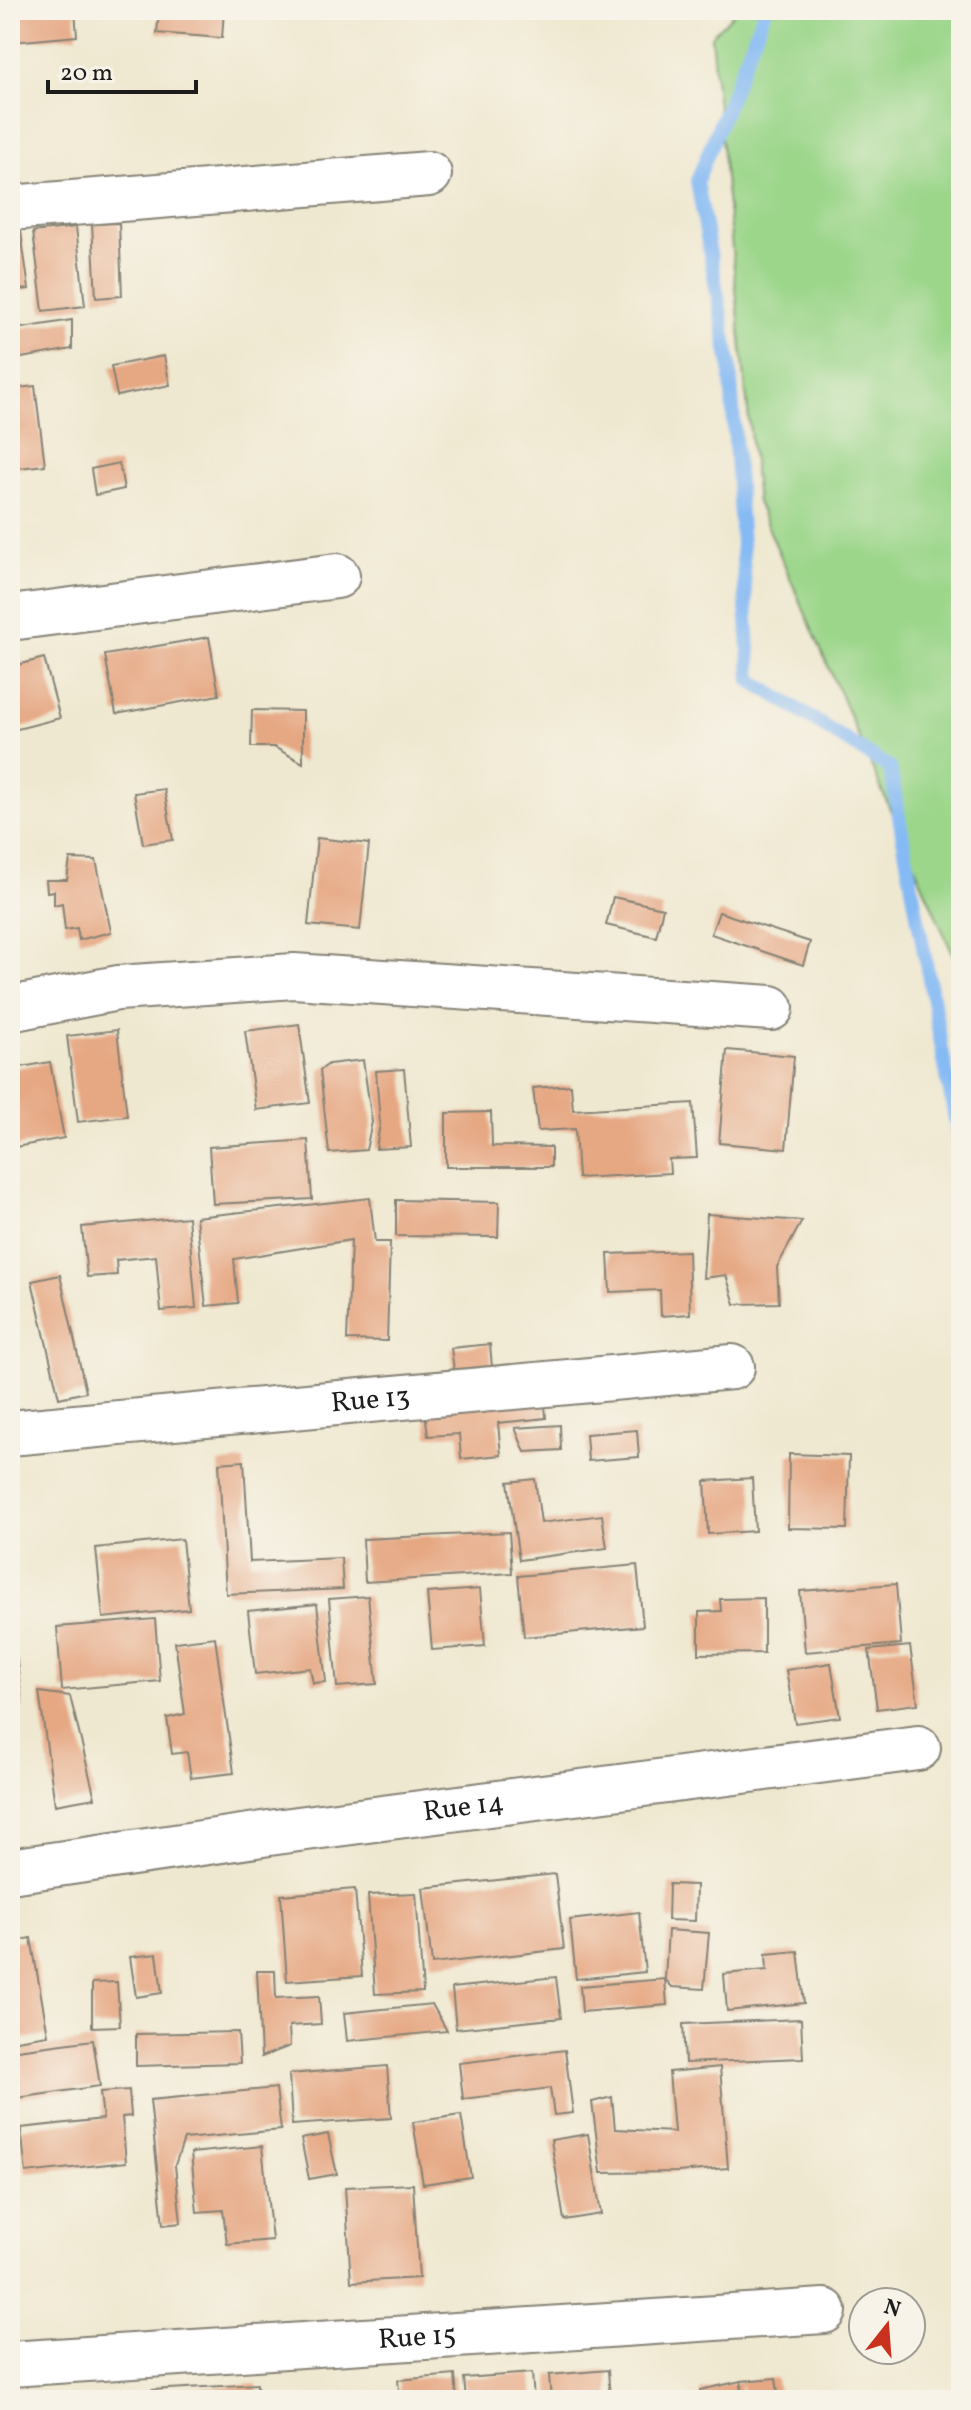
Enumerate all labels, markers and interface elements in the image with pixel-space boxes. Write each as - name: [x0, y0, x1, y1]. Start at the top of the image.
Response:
- scale bar: [48, 44, 196, 94]
- text: 20 m: [60, 57, 113, 91]
- street label: Rue 13: [329, 1377, 412, 1423]
- street label: Rue 14: [421, 1783, 506, 1832]
- north arrow: [847, 2286, 927, 2366]
- text: N: [880, 2292, 904, 2326]
- street label: Rue 15: [377, 2315, 457, 2359]

